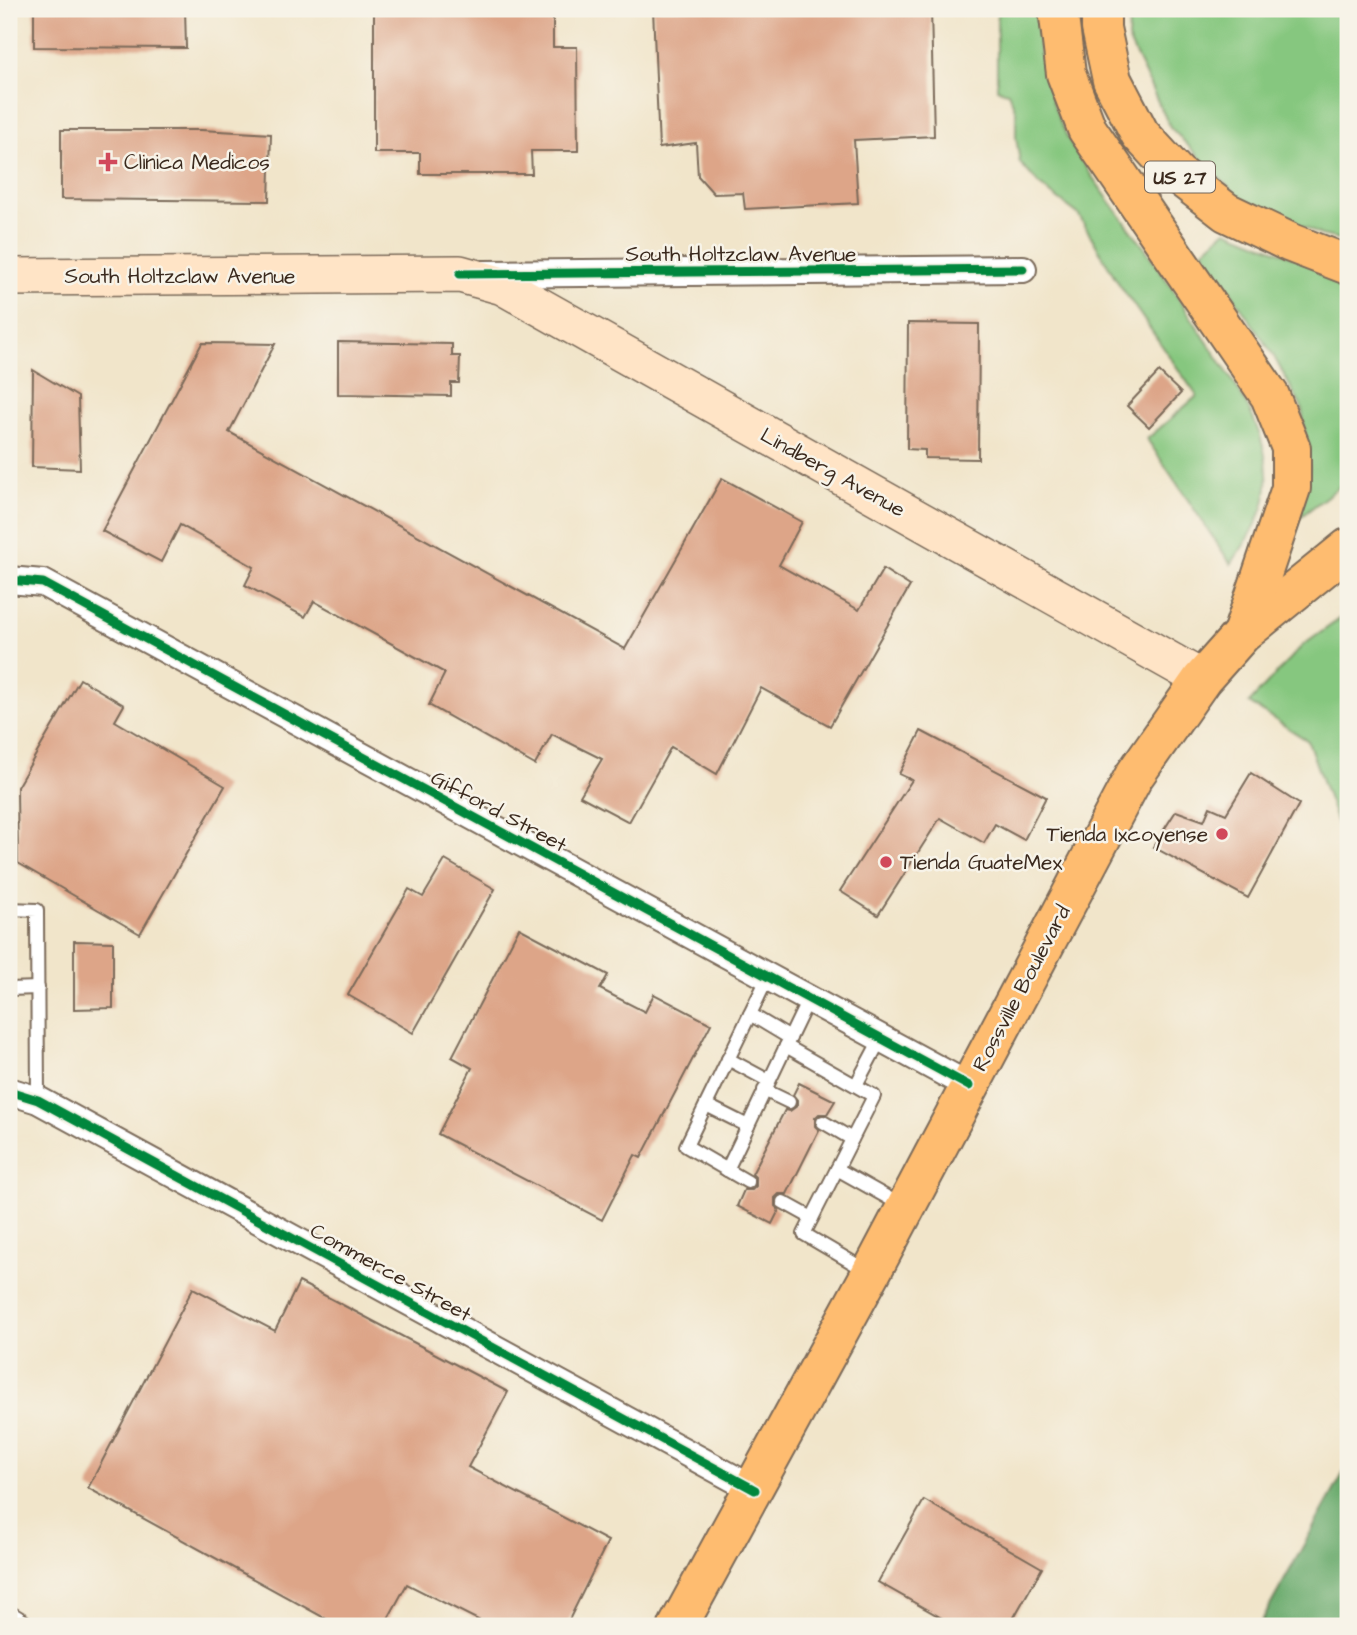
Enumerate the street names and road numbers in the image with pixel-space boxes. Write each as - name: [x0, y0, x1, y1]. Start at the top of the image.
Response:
- road number: US 27: [1145, 162, 1215, 192]
- street label: South Holtzclaw Avenue: [626, 240, 856, 269]
- street label: South Holtzclaw Avenue: [65, 262, 295, 291]
- street label: Lindberg Avenue: [754, 421, 910, 526]
- street label: Gifford Street: [426, 763, 572, 860]
- street label: Rossville Boulevard: [965, 900, 1078, 1076]
- street label: Commerce Street: [305, 1216, 477, 1329]

